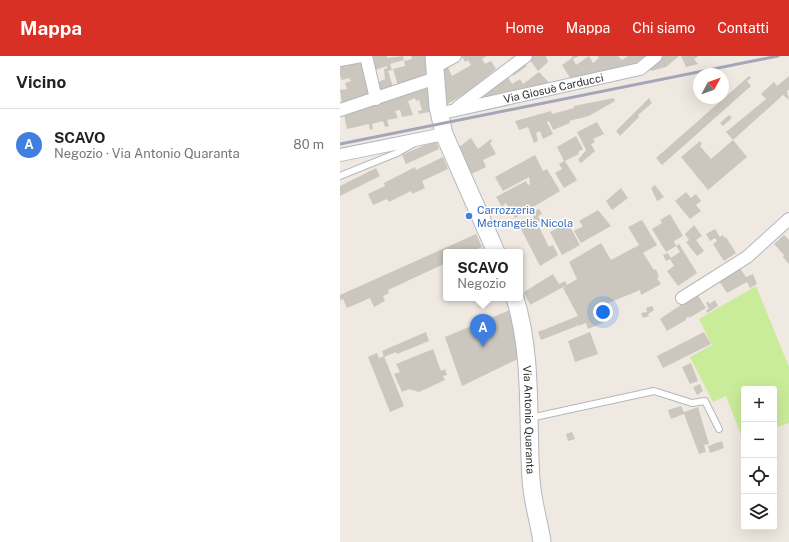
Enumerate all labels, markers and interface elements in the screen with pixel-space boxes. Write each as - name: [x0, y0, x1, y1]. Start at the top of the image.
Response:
- text: Mappa: [20, 17, 82, 39]
- text: Home: [505, 20, 544, 36]
- text: Mappa: [566, 20, 610, 36]
- text: Chi siamo: [632, 20, 695, 36]
- text: Contatti: [717, 20, 769, 36]
- north arrow: [693, 68, 729, 104]
- street label: Via Giosuè Carducci: [502, 71, 605, 105]
- text: Vicino: [16, 72, 66, 92]
- text: SCAVO: [54, 129, 105, 146]
- text: A: [24, 137, 34, 152]
- text: 80 m: [293, 137, 324, 152]
- text: Negozio · Via Antonio Quaranta: [54, 146, 240, 161]
- place label: Carrozzeria Metrangelis Nicola: [477, 204, 573, 229]
- marker: Carrozzeria Metrangelis Nicola: [464, 211, 474, 221]
- popup: [443, 249, 523, 301]
- text: SCAVO: [457, 259, 509, 276]
- text: Negozio: [457, 276, 506, 291]
- your location: [593, 302, 613, 322]
- pin: A: [470, 314, 496, 347]
- street label: Via Antonio Quaranta: [521, 365, 537, 474]
- map controls: [741, 386, 777, 530]
- button: +: [741, 386, 777, 422]
- button: −: [741, 422, 777, 458]
- button: locate: [741, 458, 777, 494]
- button: layers: [741, 494, 777, 530]

